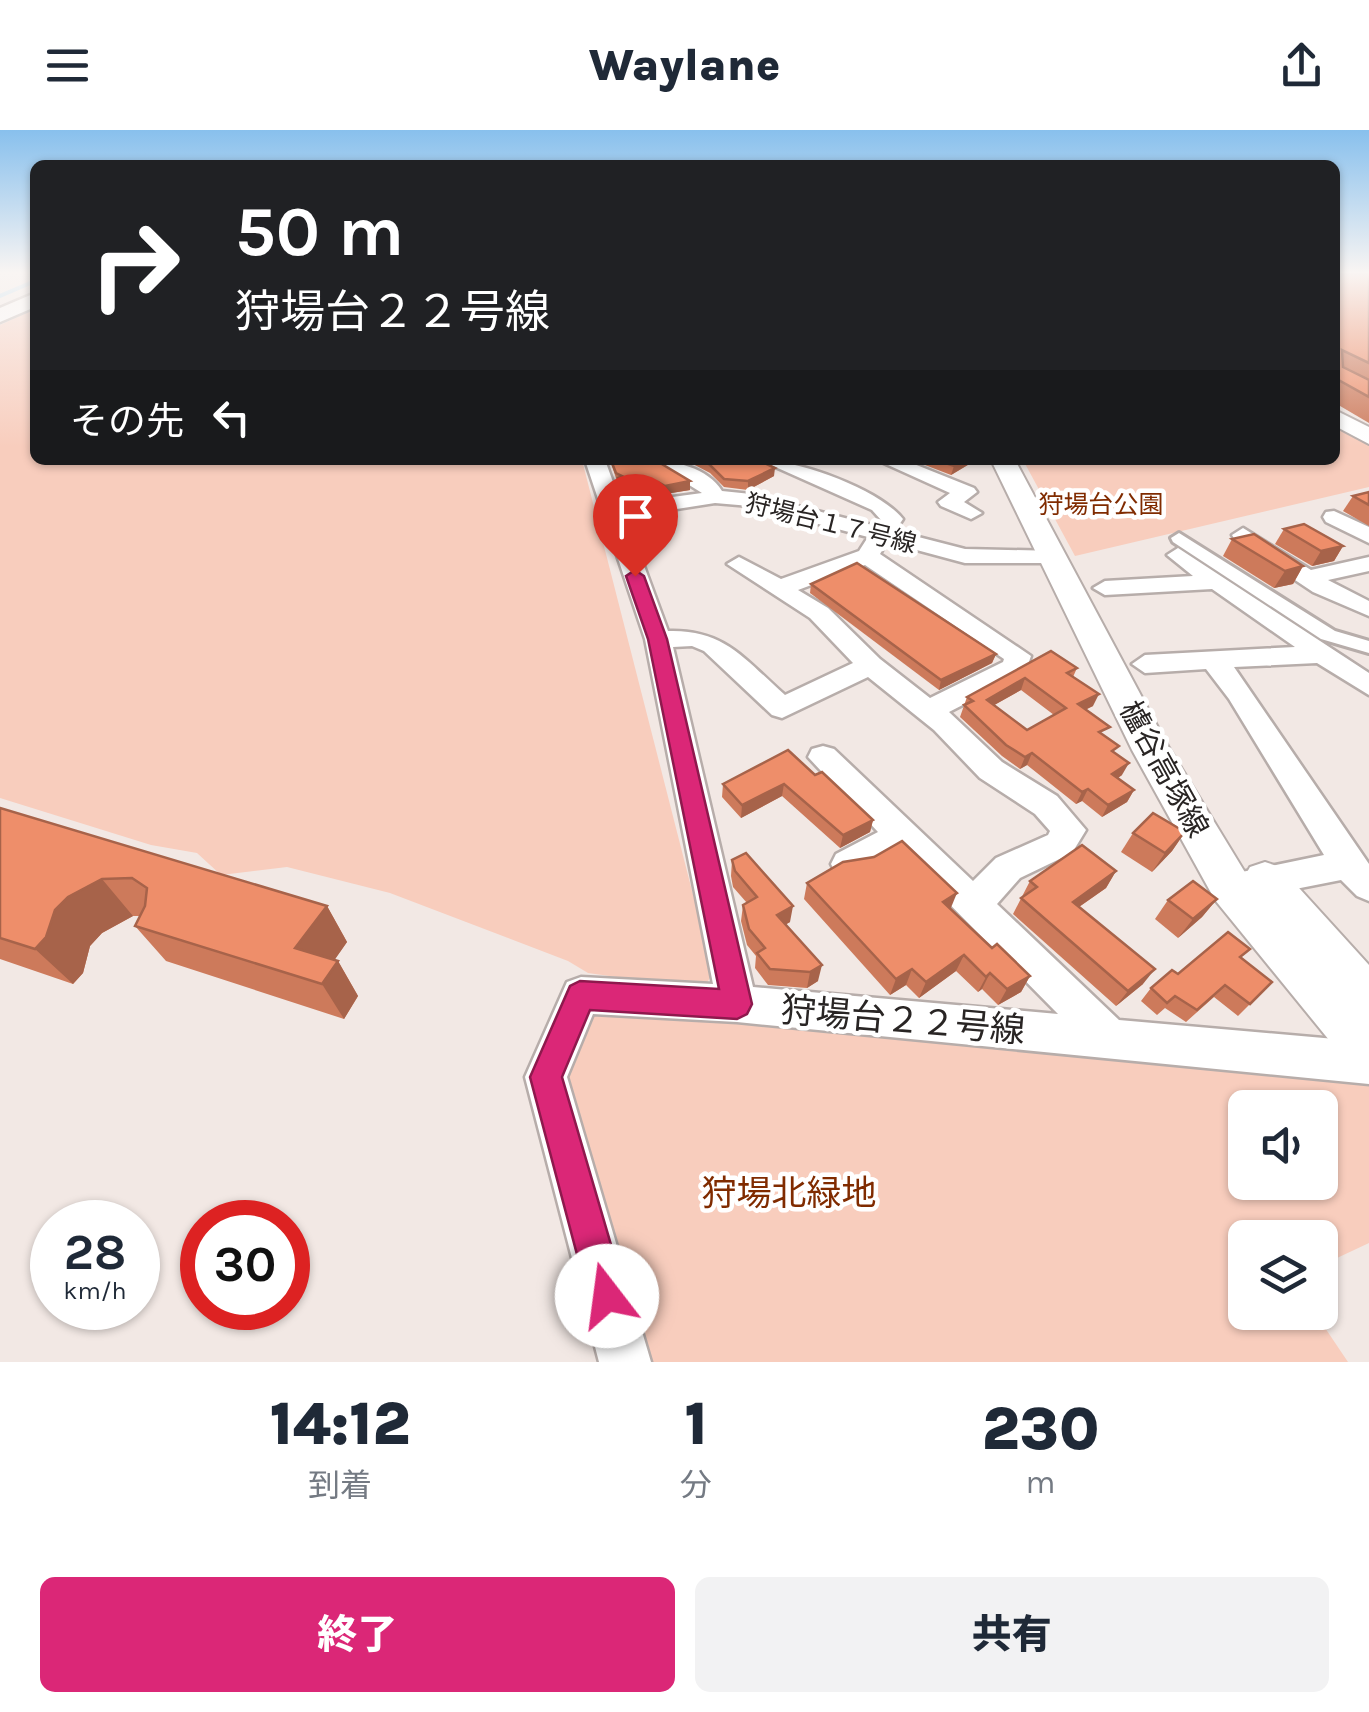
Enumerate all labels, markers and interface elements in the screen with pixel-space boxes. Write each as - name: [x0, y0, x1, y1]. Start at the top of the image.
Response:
- icon: menu: [40, 38, 95, 93]
- icon: share: [1274, 38, 1329, 93]
- text: Waylane: [589, 39, 780, 91]
- text: 50 m: [235, 191, 404, 273]
- icon: right: [70, 200, 200, 330]
- text: 狩場台２２号線: [235, 286, 550, 338]
- icon: left: [204, 390, 259, 445]
- text: その先: [70, 399, 184, 444]
- pin: [593, 474, 678, 577]
- street label: 狩場台１７号線: [742, 488, 919, 559]
- icon: arrive: [608, 489, 663, 544]
- park label: 狩場台公園: [1038, 490, 1164, 519]
- street label: 櫨谷高塚線: [1112, 695, 1216, 843]
- street label: 狩場台２２号線: [779, 989, 1027, 1052]
- map controls: [1228, 1090, 1338, 1330]
- button: sound: [1228, 1090, 1338, 1200]
- park label: 狩場北緑地: [701, 1173, 877, 1214]
- speed limit sign: 30: [180, 1200, 310, 1330]
- button: layers: [1228, 1220, 1338, 1330]
- text: 28: [64, 1223, 126, 1282]
- position arrow: [555, 1244, 659, 1348]
- text: km/h: [63, 1276, 127, 1305]
- text: 14:12: [270, 1389, 410, 1459]
- text: 1: [684, 1389, 708, 1459]
- text: 230: [982, 1394, 1099, 1464]
- text: m: [1026, 1464, 1055, 1501]
- text: 到着: [308, 1467, 372, 1504]
- text: 分: [680, 1467, 712, 1504]
- button: 終了: [40, 1577, 675, 1692]
- button: 共有: [695, 1577, 1329, 1692]

